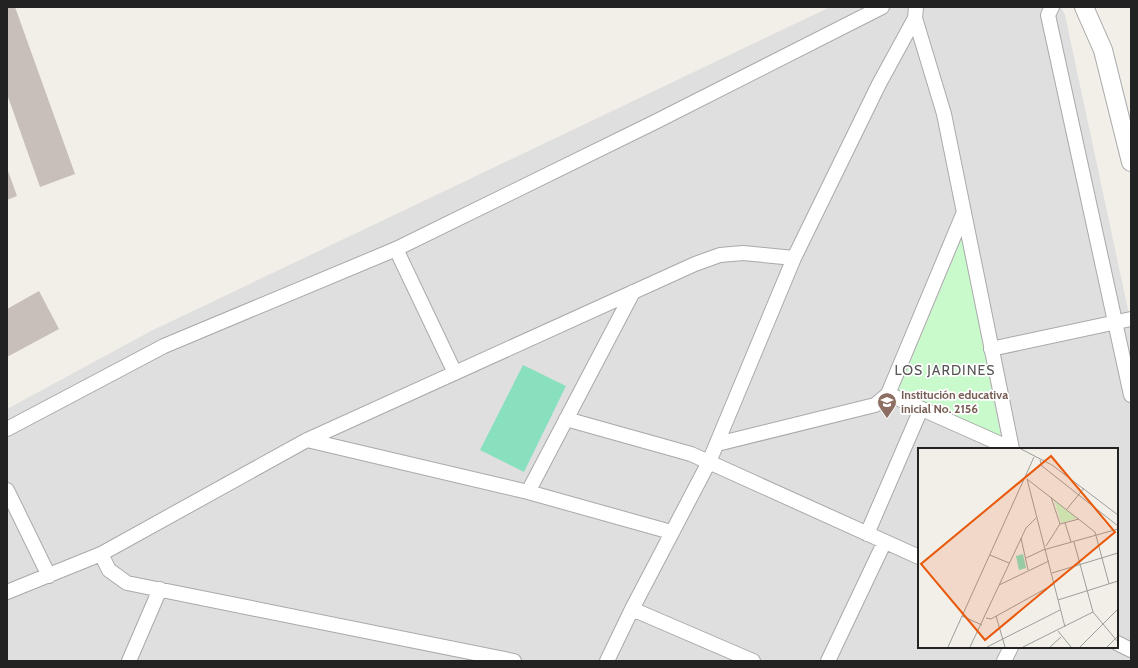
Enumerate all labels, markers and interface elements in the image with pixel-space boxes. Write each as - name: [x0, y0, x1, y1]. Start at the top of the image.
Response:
- district label: LOS JARDINES: [895, 361, 995, 379]
- place label: Institución educativa inicial No. 2156: [901, 387, 1008, 416]
- school or university icon: Institución educativa inicial No. 2156: [876, 391, 898, 419]
- inset map: [918, 448, 1118, 648]

